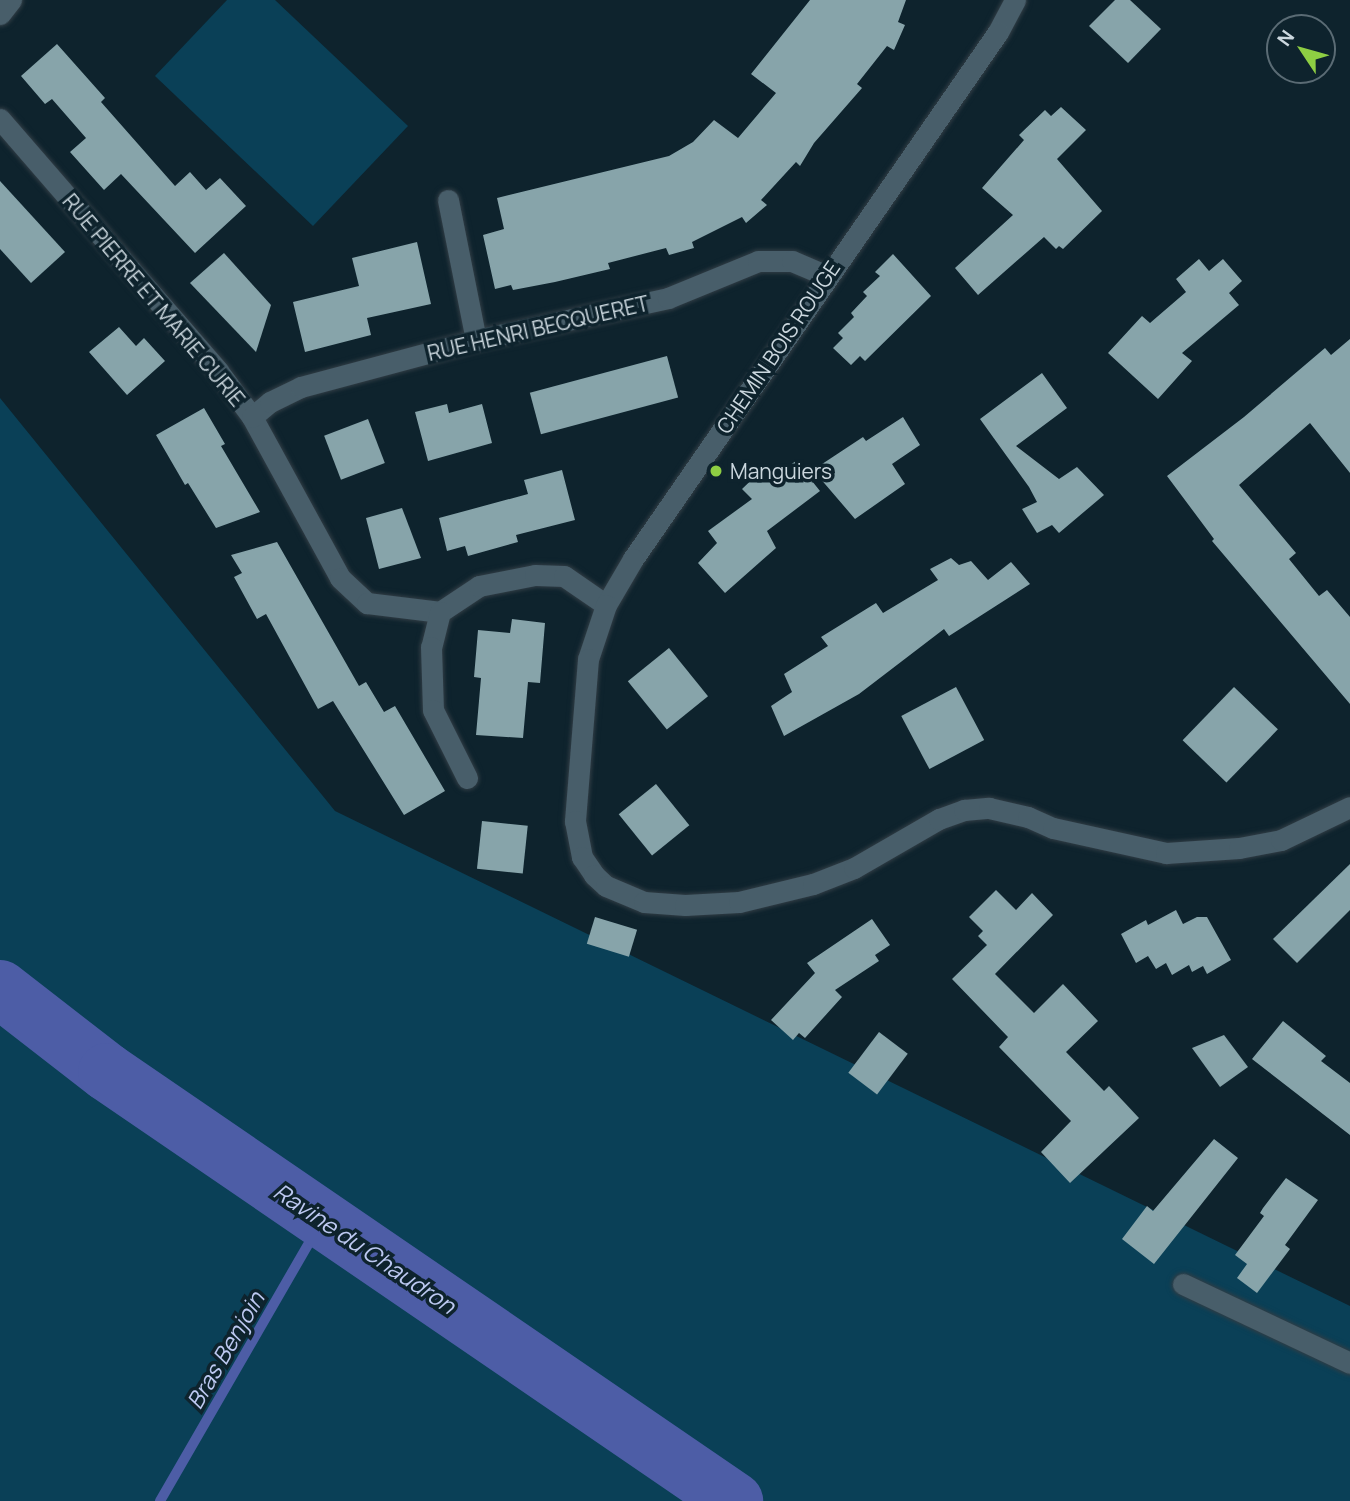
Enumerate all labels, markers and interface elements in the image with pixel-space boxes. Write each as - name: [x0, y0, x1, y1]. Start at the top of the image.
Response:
- north arrow: [1266, 14, 1336, 84]
- text: N: [1271, 25, 1300, 51]
- street label: RUE PIERRE ET MARIE CURIE: [58, 188, 250, 412]
- street label: CHEMIN BOIS ROUGE: [711, 256, 845, 438]
- street label: RUE HENRI BECQUERET: [425, 290, 651, 366]
- place label: Manguiers: [730, 458, 832, 484]
- marker: Manguiers: [708, 463, 724, 479]
- water label: Ravine du Chaudron: [269, 1177, 461, 1319]
- water label: Bras Benjoin: [180, 1287, 270, 1413]

